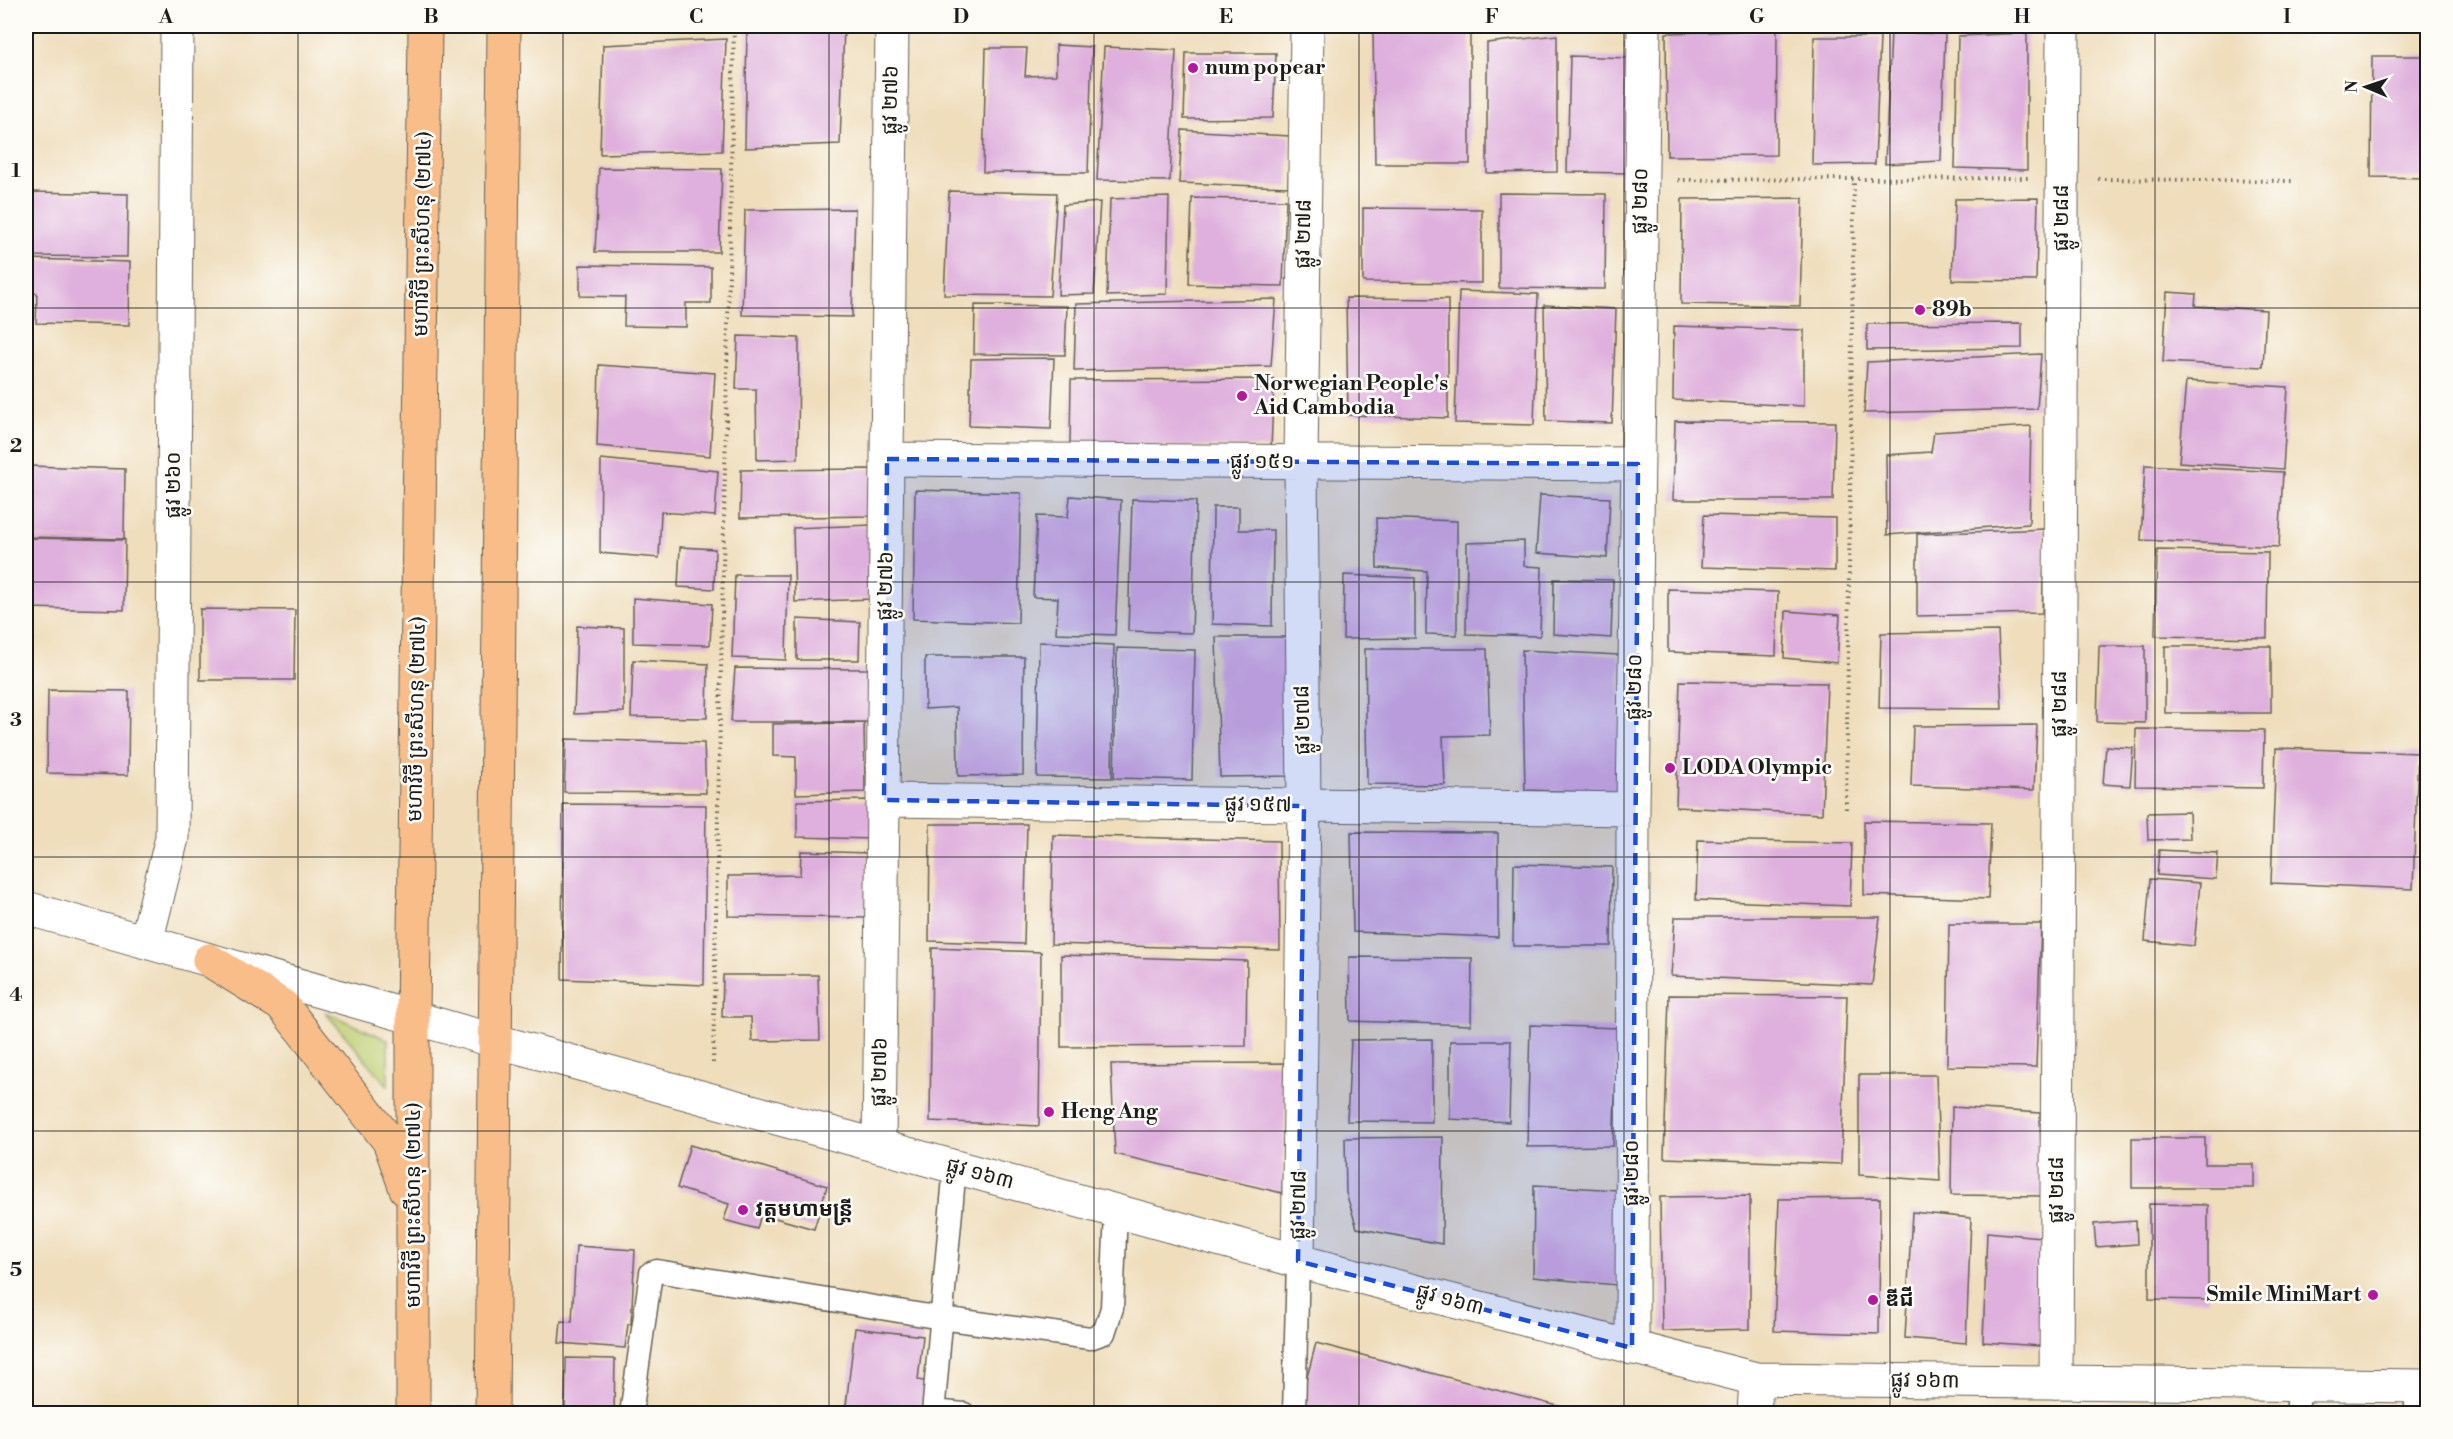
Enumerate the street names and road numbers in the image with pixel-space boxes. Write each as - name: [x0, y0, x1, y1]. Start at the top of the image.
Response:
- street label: ផ្លូវ ២៧៦: [877, 65, 910, 135]
- street label: មហាវិថី ព្រះសីហនុ (២៧៤): [407, 131, 438, 337]
- street label: ផ្លូវ ២៨០: [1627, 167, 1660, 235]
- street label: ផ្លូវ ២៨៨: [2049, 185, 2080, 251]
- street label: ផ្លូវ ២៧៨: [1290, 199, 1323, 269]
- street label: ផ្លូវ ១៥១: [1230, 449, 1294, 480]
- street label: ផ្លូវ ២៦០: [161, 452, 192, 518]
- street label: ផ្លូវ ២៧៦: [872, 551, 905, 621]
- street label: មហាវិថី ព្រះសីហនុ (២៧៤): [401, 616, 432, 822]
- street label: ផ្លូវ ២៨០: [1621, 653, 1654, 721]
- street label: ផ្លូវ ២៨៨: [2047, 671, 2078, 737]
- street label: ផ្លូវ ២៧៨: [1289, 685, 1322, 755]
- street label: ផ្លូវ ១៥៧: [1224, 791, 1292, 824]
- street label: ផ្លូវ ២៧៦: [866, 1037, 899, 1107]
- street label: មហាវិថី ព្រះសីហនុ (២៧៤): [400, 1102, 427, 1308]
- street label: ផ្លូវ ២៨០: [1619, 1140, 1650, 1206]
- street label: ផ្លូវ ១៦៣: [942, 1152, 1017, 1201]
- street label: ផ្លូវ ២៨៨: [2044, 1157, 2075, 1223]
- street label: ផ្លូវ ២៧៨: [1285, 1170, 1318, 1240]
- street label: ផ្លូវ ១៦៣: [1412, 1278, 1487, 1327]
- street label: ផ្លូវ ១៦៣: [1890, 1367, 1960, 1400]

